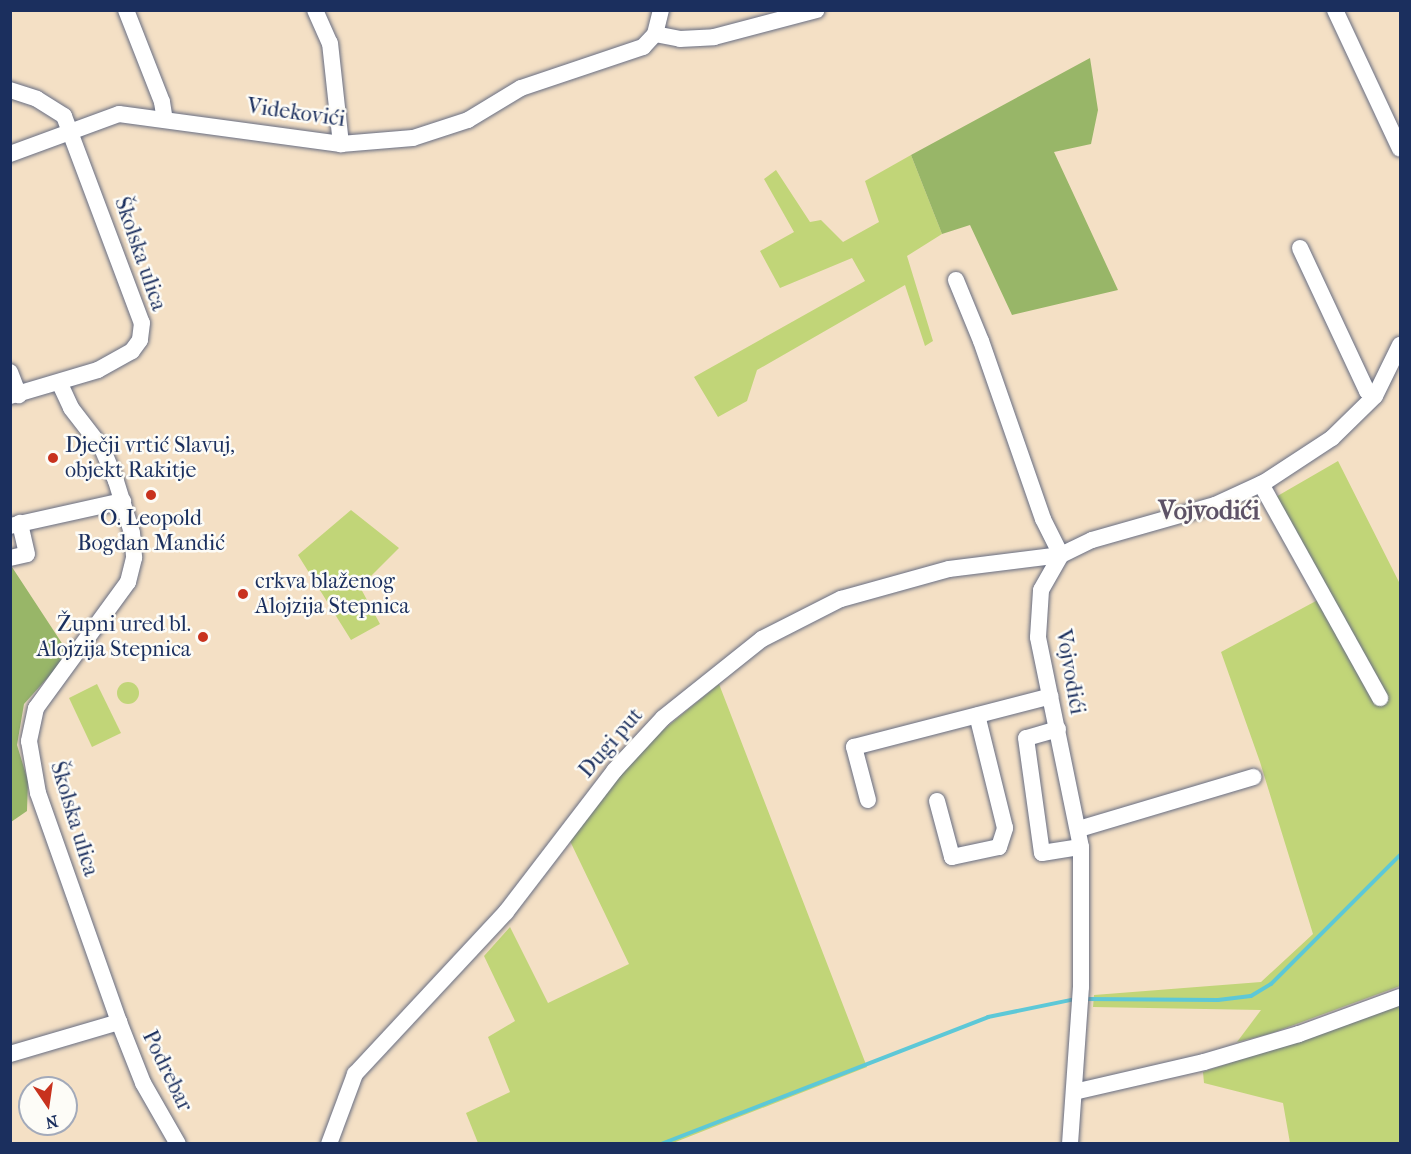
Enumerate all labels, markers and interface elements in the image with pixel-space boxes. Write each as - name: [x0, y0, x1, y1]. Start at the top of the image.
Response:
- street label: Videkovići: [245, 93, 347, 133]
- street label: Školska ulica: [108, 194, 172, 314]
- place label: Dječji vrtić Slavuj, objekt Rakitje: [65, 432, 235, 484]
- marker: Dječji vrtić Slavuj, objekt Rakitje: [46, 451, 60, 465]
- marker: O. Leopold Bogdan Mandić: [144, 488, 158, 502]
- district label: Vojvodići: [1158, 495, 1260, 527]
- place label: O. Leopold Bogdan Mandić: [77, 505, 225, 556]
- place label: crkva blaženog Alojzija Stepnica: [255, 568, 409, 620]
- marker: crkva blaženog Alojzija Stepnica: [236, 587, 250, 601]
- place label: Župni ured bl. Alojzija Stepnica: [37, 611, 191, 662]
- street label: Vojvodići: [1050, 627, 1090, 717]
- marker: Župni ured bl. Alojzija Stepnica: [196, 630, 210, 644]
- street label: Dugi put: [573, 703, 649, 783]
- street label: Školska ulica: [44, 759, 104, 879]
- street label: Podrebar: [136, 1026, 198, 1116]
- north arrow: [18, 1076, 78, 1136]
- text: N: [44, 1111, 60, 1133]

